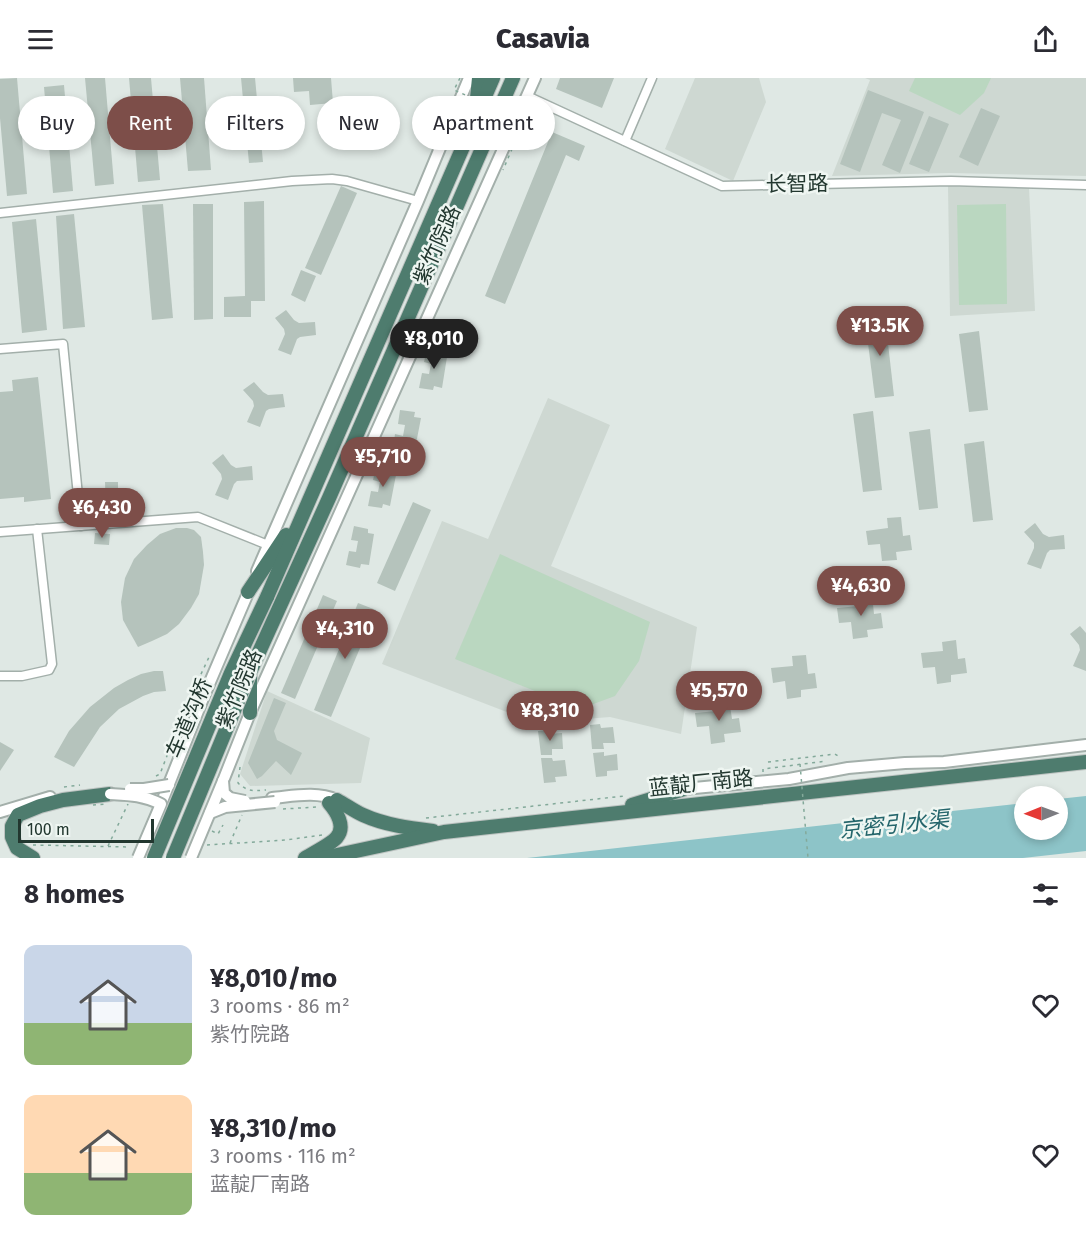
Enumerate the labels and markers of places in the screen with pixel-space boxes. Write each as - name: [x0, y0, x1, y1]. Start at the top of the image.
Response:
- pin: ¥13.5K: [831, 306, 929, 357]
- pin: ¥8,010: [385, 319, 483, 370]
- pin: ¥5,710: [334, 437, 432, 488]
- pin: ¥6,430: [53, 488, 151, 539]
- pin: ¥4,630: [812, 566, 910, 617]
- pin: ¥4,310: [296, 609, 394, 660]
- pin: ¥5,570: [670, 671, 768, 722]
- pin: ¥8,310: [501, 691, 599, 742]

